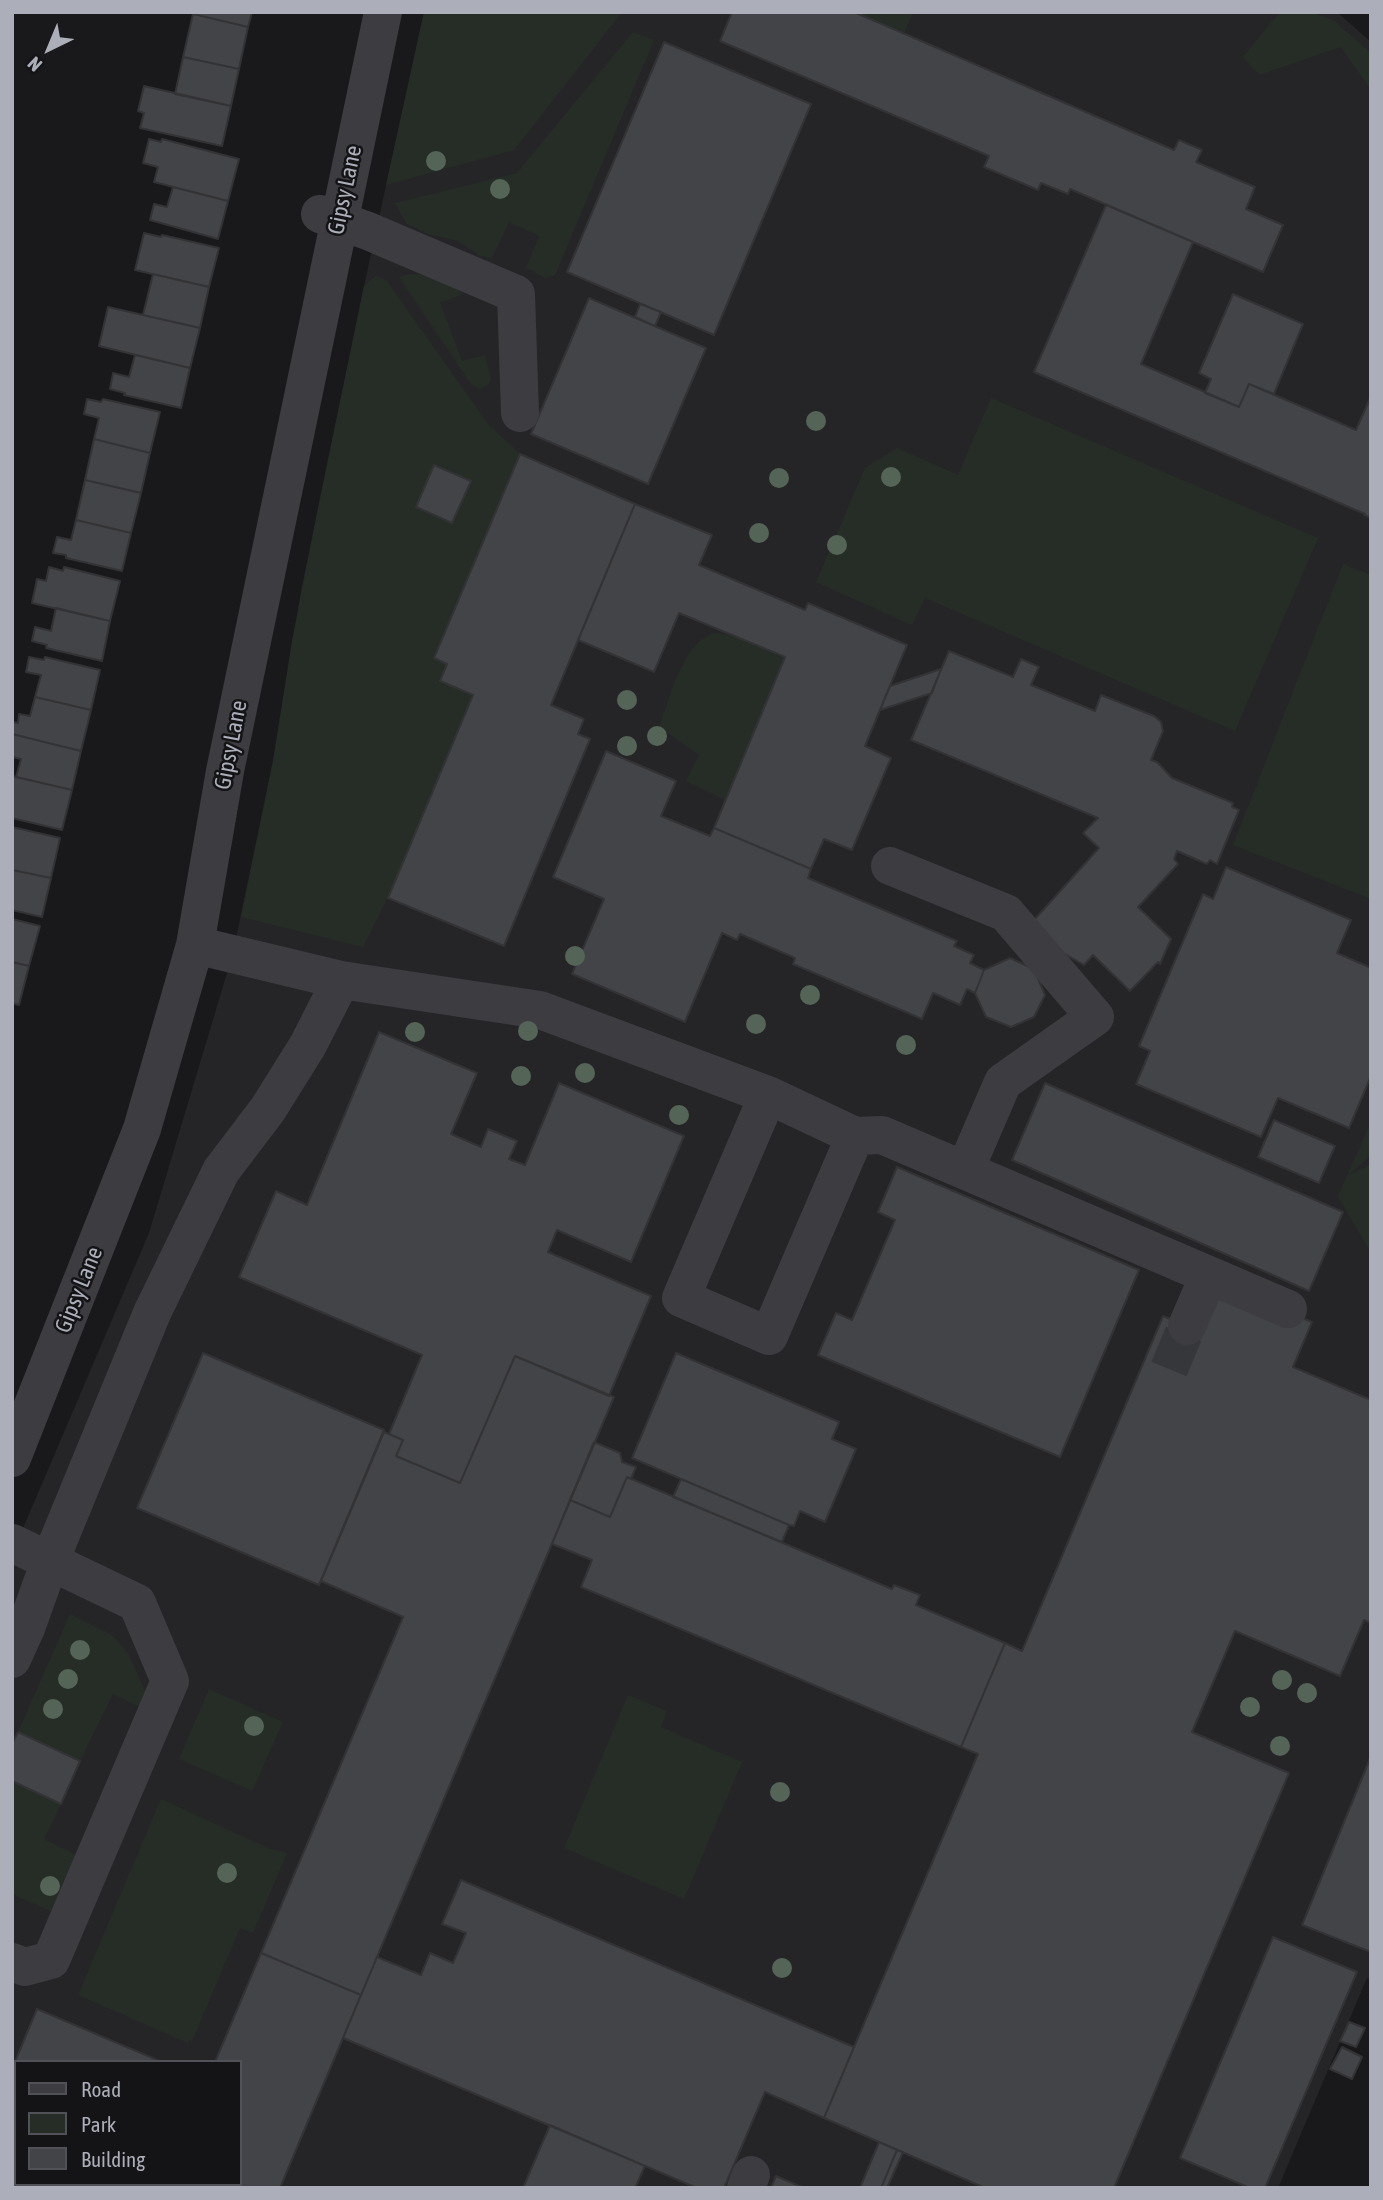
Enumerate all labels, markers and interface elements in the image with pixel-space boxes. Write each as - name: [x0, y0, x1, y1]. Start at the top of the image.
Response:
- north arrow: [14, 14, 84, 84]
- text: N: [23, 52, 46, 76]
- street label: Gipsy Lane: [322, 143, 368, 237]
- street label: Gipsy Lane: [209, 698, 253, 792]
- street label: Gipsy Lane: [49, 1243, 109, 1337]
- legend: [14, 2060, 242, 2186]
- text: Road: [81, 2077, 121, 2101]
- text: Park: [81, 2112, 116, 2136]
- text: Building: [81, 2147, 145, 2171]

